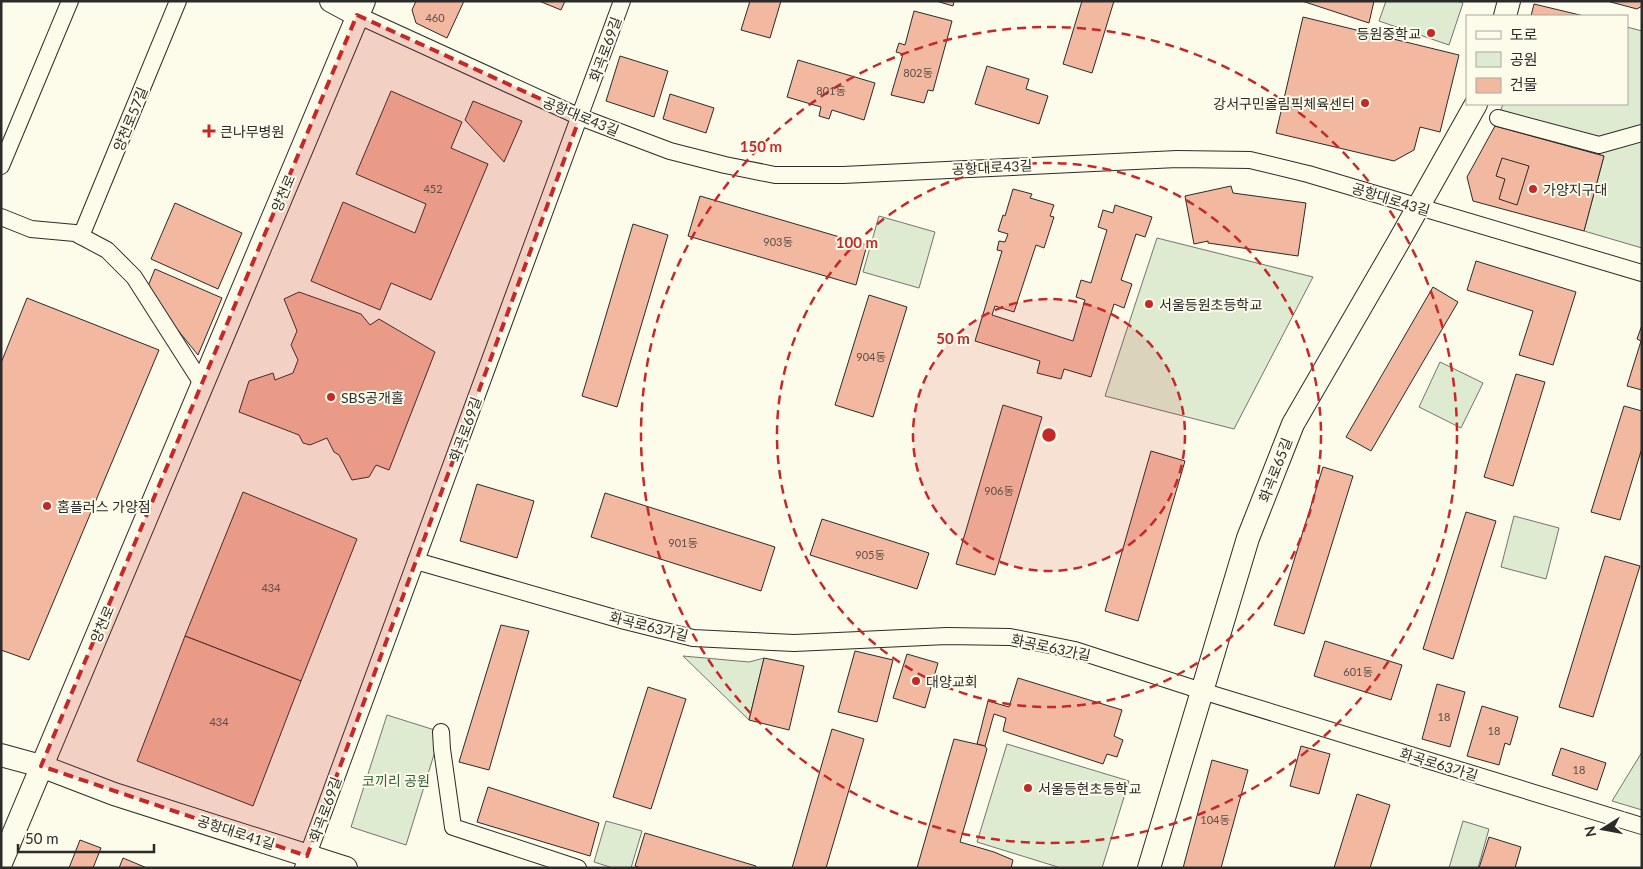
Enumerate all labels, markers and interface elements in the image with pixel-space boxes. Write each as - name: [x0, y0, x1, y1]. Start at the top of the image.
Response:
- house number: 460: [425, 11, 445, 24]
- street label: 화곡로69길: [585, 14, 625, 84]
- legend: [1466, 15, 1628, 105]
- place label: 등원중학교: [1357, 25, 1421, 42]
- text: 도로: [1510, 25, 1538, 43]
- marker: 등원중학교: [1425, 27, 1437, 39]
- text: 공원: [1510, 50, 1538, 68]
- house number: 802동: [903, 66, 933, 79]
- text: 건물: [1510, 75, 1538, 93]
- street label: 양천로57길: [109, 84, 151, 154]
- house number: 801동: [816, 84, 846, 97]
- street label: 공항대로43길: [540, 93, 622, 139]
- place label: 강서구민올림픽체육센터: [1213, 95, 1355, 112]
- marker: 강서구민올림픽체육센터: [1359, 97, 1371, 109]
- place label: 큰나무병원: [220, 123, 284, 140]
- marker: 큰나무병원: [202, 124, 216, 138]
- text: 150 m: [740, 137, 782, 155]
- street label: 공항대로43길: [951, 156, 1033, 178]
- street label: 양천로: [268, 172, 298, 214]
- street label: 공항대로43길: [1350, 179, 1432, 219]
- place label: 가양지구대: [1543, 181, 1607, 198]
- house number: 452: [423, 182, 443, 195]
- marker: 가양지구대: [1527, 183, 1539, 195]
- text: 100 m: [836, 233, 878, 251]
- house number: 903동: [763, 235, 793, 248]
- place label: 서울등원초등학교: [1159, 296, 1262, 313]
- marker: 서울등원초등학교: [1143, 298, 1155, 310]
- text: 50 m: [936, 329, 970, 347]
- house number: 904동: [856, 350, 886, 363]
- place label: SBS공개홀: [341, 389, 404, 406]
- marker: SBS공개홀: [325, 391, 337, 403]
- street label: 화곡로69길: [445, 394, 485, 464]
- centre of rings: [1040, 426, 1058, 444]
- street label: 화곡로65길: [1255, 435, 1295, 505]
- house number: 906동: [984, 484, 1014, 497]
- place label: 홈플러스 가양점: [57, 498, 151, 515]
- marker: 홈플러스 가양점: [41, 500, 53, 512]
- house number: 901동: [668, 536, 698, 549]
- house number: 905동: [855, 548, 885, 561]
- house number: 434: [261, 581, 281, 594]
- street label: 양천로: [87, 603, 117, 645]
- street label: 화곡로63가길: [608, 608, 690, 644]
- street label: 화곡로63가길: [1010, 630, 1092, 664]
- house number: 601동: [1343, 665, 1373, 678]
- place label: 대양교회: [926, 673, 978, 690]
- marker: 대양교회: [910, 675, 922, 687]
- house number: 18: [1438, 710, 1450, 723]
- house number: 434: [209, 715, 229, 728]
- house number: 18: [1488, 724, 1500, 737]
- street label: 화곡로63가길: [1398, 744, 1480, 784]
- house number: 18: [1573, 763, 1585, 776]
- park label: 코끼리 공원: [362, 772, 430, 789]
- street label: 화곡로69길: [305, 774, 345, 844]
- place label: 서울등현초등학교: [1038, 780, 1141, 797]
- marker: 서울등현초등학교: [1022, 782, 1034, 794]
- north arrow: [1578, 804, 1628, 854]
- street label: 공항대로41길: [195, 811, 277, 853]
- house number: 104동: [1200, 813, 1230, 826]
- scale bar: [18, 822, 154, 854]
- text: N: [1580, 825, 1599, 838]
- text: 50 m: [25, 829, 59, 847]

